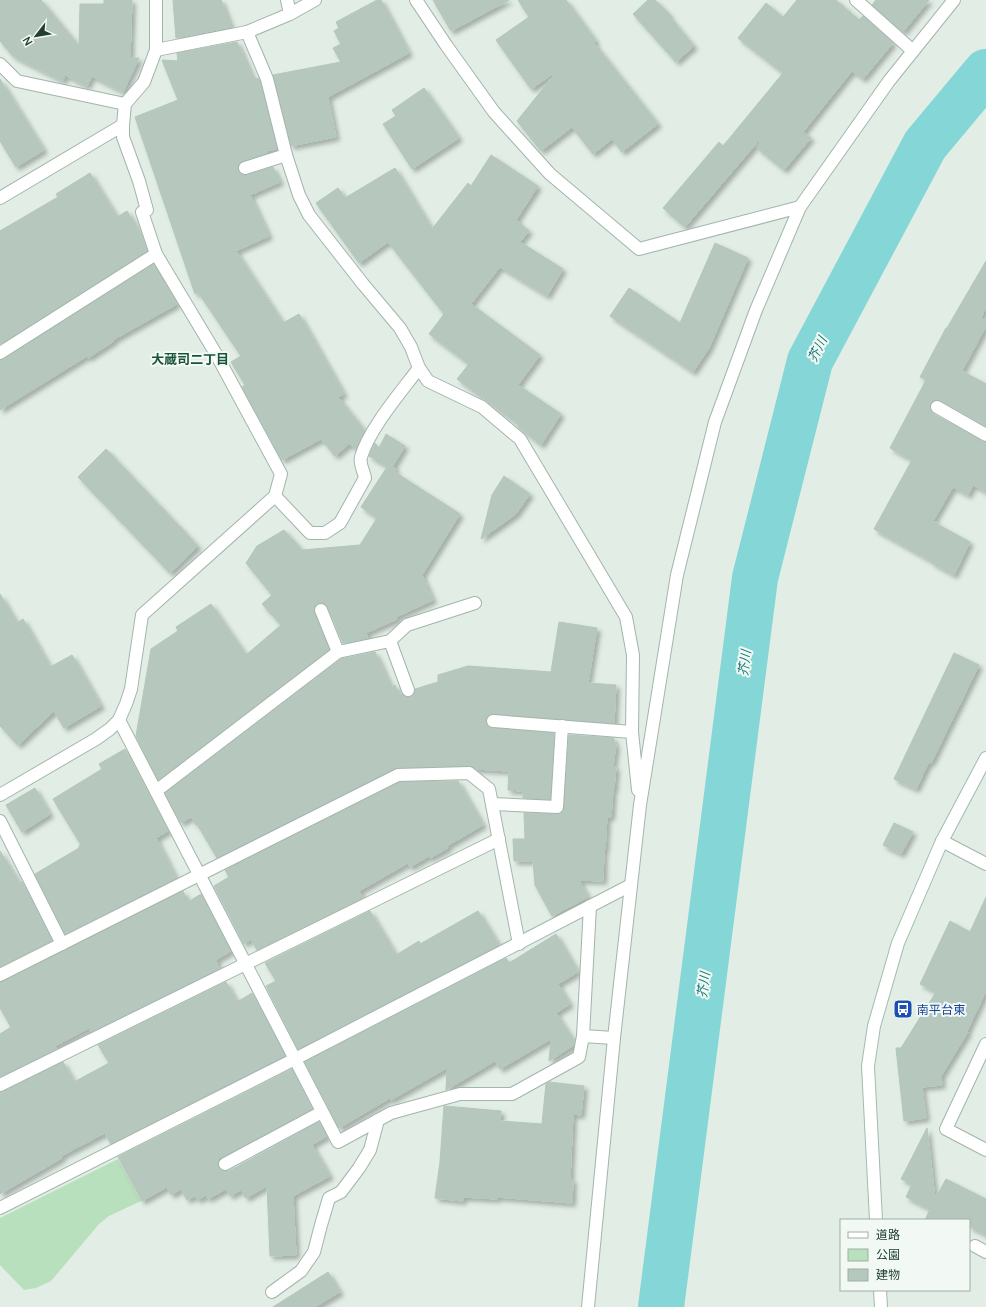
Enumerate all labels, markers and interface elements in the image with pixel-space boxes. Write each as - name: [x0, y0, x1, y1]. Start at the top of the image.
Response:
- north arrow: [16, 16, 56, 56]
- text: N: [18, 34, 35, 49]
- water label: 芥川: [803, 332, 832, 365]
- district label: 大蔵司二丁目: [151, 350, 229, 368]
- water label: 芥川: [733, 647, 755, 677]
- water label: 芥川: [692, 969, 714, 999]
- bus stop icon: 南平台東: [892, 998, 914, 1020]
- place label: 南平台東: [917, 1001, 965, 1018]
- legend: [840, 1219, 970, 1291]
- text: 道路: [876, 1226, 900, 1243]
- text: 公園: [876, 1246, 900, 1263]
- text: 建物: [876, 1266, 900, 1283]

